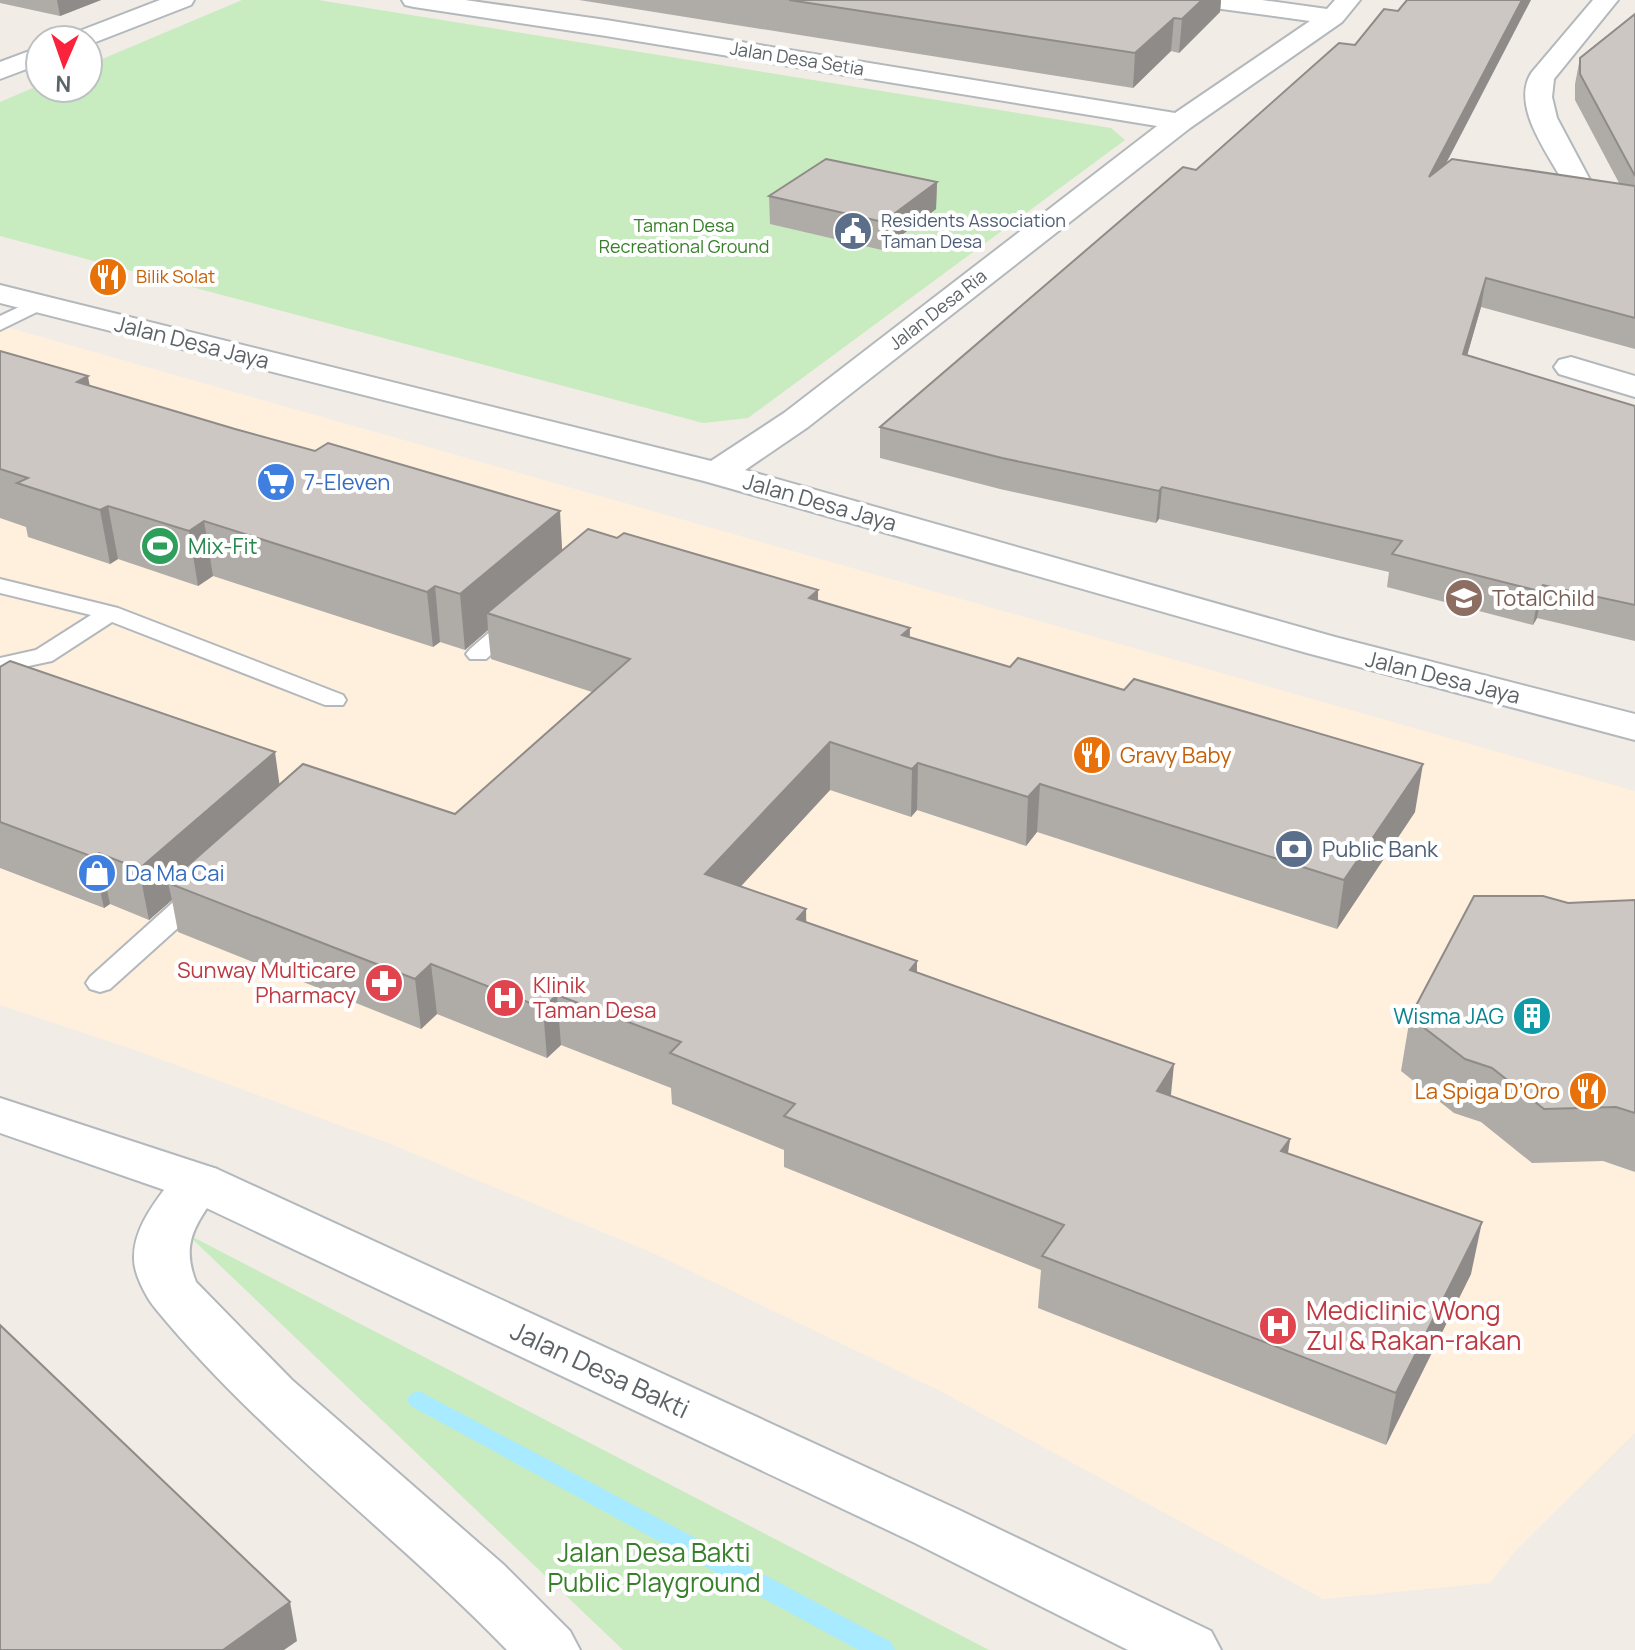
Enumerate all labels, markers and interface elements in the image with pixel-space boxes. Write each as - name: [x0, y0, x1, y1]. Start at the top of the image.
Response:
- north arrow: [24, 24, 104, 104]
- street label: Jalan Desa Setia: [728, 36, 866, 80]
- text: N: [55, 69, 72, 99]
- place label: Residents Association Taman Desa: [881, 208, 1066, 253]
- public building icon: Residents Association Taman Desa: [832, 210, 874, 252]
- park label: Taman Desa Recreational Ground: [599, 213, 769, 258]
- restaurant icon: Bilik Solat: [87, 256, 129, 298]
- street label: Jalan Desa Ria: [883, 263, 991, 355]
- place label: Bilik Solat: [136, 264, 215, 288]
- street label: Jalan Desa Jaya: [112, 308, 272, 376]
- supermarket icon: 7-Eleven: [255, 461, 297, 503]
- street label: Jalan Desa Jaya: [740, 466, 900, 538]
- place label: 7-Eleven: [304, 467, 390, 497]
- sports icon: Mix-Fit: [139, 525, 181, 567]
- place label: Mix-Fit: [188, 531, 258, 561]
- school or university icon: TotalChild: [1443, 577, 1485, 619]
- place label: TotalChild: [1492, 583, 1595, 613]
- street label: Jalan Desa Jaya: [1363, 643, 1523, 711]
- restaurant icon: Gravy Baby: [1071, 734, 1113, 776]
- place label: Gravy Baby: [1120, 740, 1232, 770]
- bank icon: Public Bank: [1273, 828, 1315, 870]
- place label: Public Bank: [1322, 834, 1439, 864]
- shop icon: Da Ma Cai: [76, 852, 118, 894]
- place label: Da Ma Cai: [125, 858, 225, 888]
- place label: Sunway Multicare Pharmacy: [177, 955, 356, 1010]
- pharmacy icon: Sunway Multicare Pharmacy: [363, 962, 405, 1004]
- place label: Klinik Taman Desa: [533, 970, 657, 1025]
- hospital icon: Klinik Taman Desa: [484, 977, 526, 1019]
- building icon: Wisma JAG: [1511, 995, 1553, 1037]
- place label: Wisma JAG: [1393, 1001, 1504, 1031]
- restaurant icon: La Spiga D’Oro: [1567, 1070, 1609, 1112]
- place label: La Spiga D’Oro: [1414, 1076, 1560, 1106]
- place label: Mediclinic Wong Zul & Rakan-rakan: [1306, 1292, 1521, 1358]
- hospital icon: Mediclinic Wong Zul & Rakan-rakan: [1257, 1305, 1299, 1347]
- street label: Jalan Desa Bakti: [505, 1312, 696, 1426]
- park label: Jalan Desa Bakti Public Playground: [547, 1534, 761, 1600]

